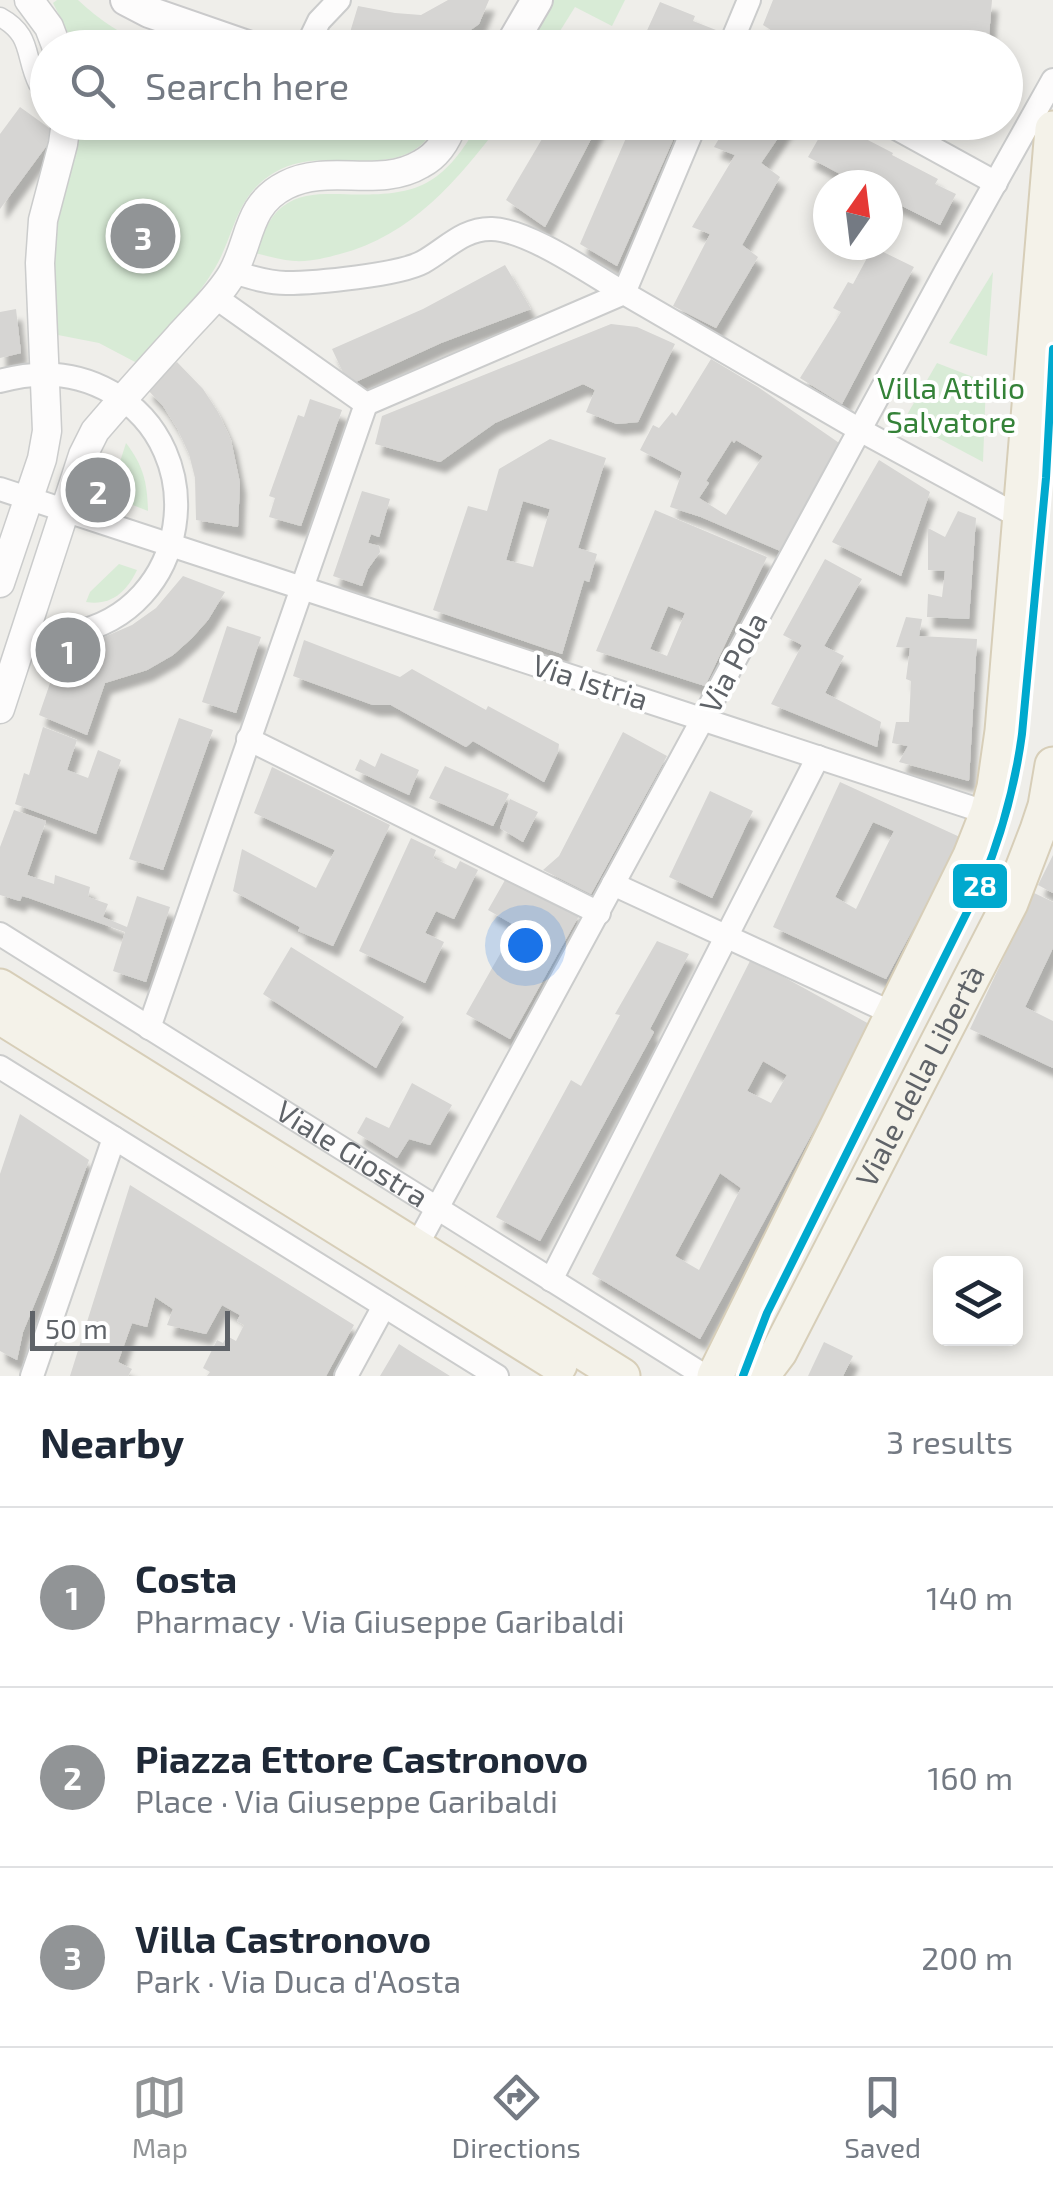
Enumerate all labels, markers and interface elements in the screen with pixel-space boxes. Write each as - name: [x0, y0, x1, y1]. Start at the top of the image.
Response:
- search box: [30, 30, 1023, 140]
- icon: search: [65, 58, 120, 113]
- text: Search here: [145, 62, 349, 108]
- north arrow: [813, 170, 903, 260]
- pin: 3: [110, 198, 176, 274]
- park label: Villa Attilio Salvatore: [877, 369, 1025, 439]
- pin: 2: [66, 452, 130, 528]
- street label: Via Pola: [691, 606, 774, 719]
- pin: 1: [36, 612, 100, 688]
- street label: Via Istria: [528, 646, 653, 717]
- line badge: 28: [951, 862, 1009, 910]
- text: 28: [963, 868, 997, 902]
- your location: [500, 920, 551, 971]
- street label: Viale della Libertà: [847, 959, 991, 1192]
- street label: Viale Giostra: [270, 1092, 435, 1214]
- map controls: [933, 1256, 1023, 1346]
- button: layers: [933, 1256, 1023, 1346]
- scale bar: [30, 1306, 230, 1350]
- text: 50 m: [45, 1311, 108, 1345]
- text: Nearby: [40, 1416, 184, 1466]
- text: 3 results: [886, 1422, 1013, 1460]
- text: Costa: [135, 1555, 237, 1601]
- text: 1: [66, 1578, 79, 1616]
- text: 140 m: [926, 1578, 1013, 1616]
- text: Pharmacy · Via Giuseppe Garibaldi: [135, 1601, 625, 1639]
- text: Piazza Ettore Castronovo: [135, 1735, 588, 1781]
- text: 2: [63, 1758, 82, 1796]
- text: 160 m: [927, 1758, 1013, 1796]
- text: Place · Via Giuseppe Garibaldi: [135, 1781, 558, 1819]
- text: Villa Castronovo: [135, 1915, 431, 1961]
- text: 3: [63, 1938, 82, 1976]
- text: 200 m: [921, 1938, 1013, 1976]
- text: Park · Via Duca d'Aosta: [135, 1961, 461, 1999]
- tab: Map: [132, 2070, 188, 2164]
- tab: Directions: [452, 2070, 581, 2164]
- tab: Saved: [844, 2070, 921, 2164]

